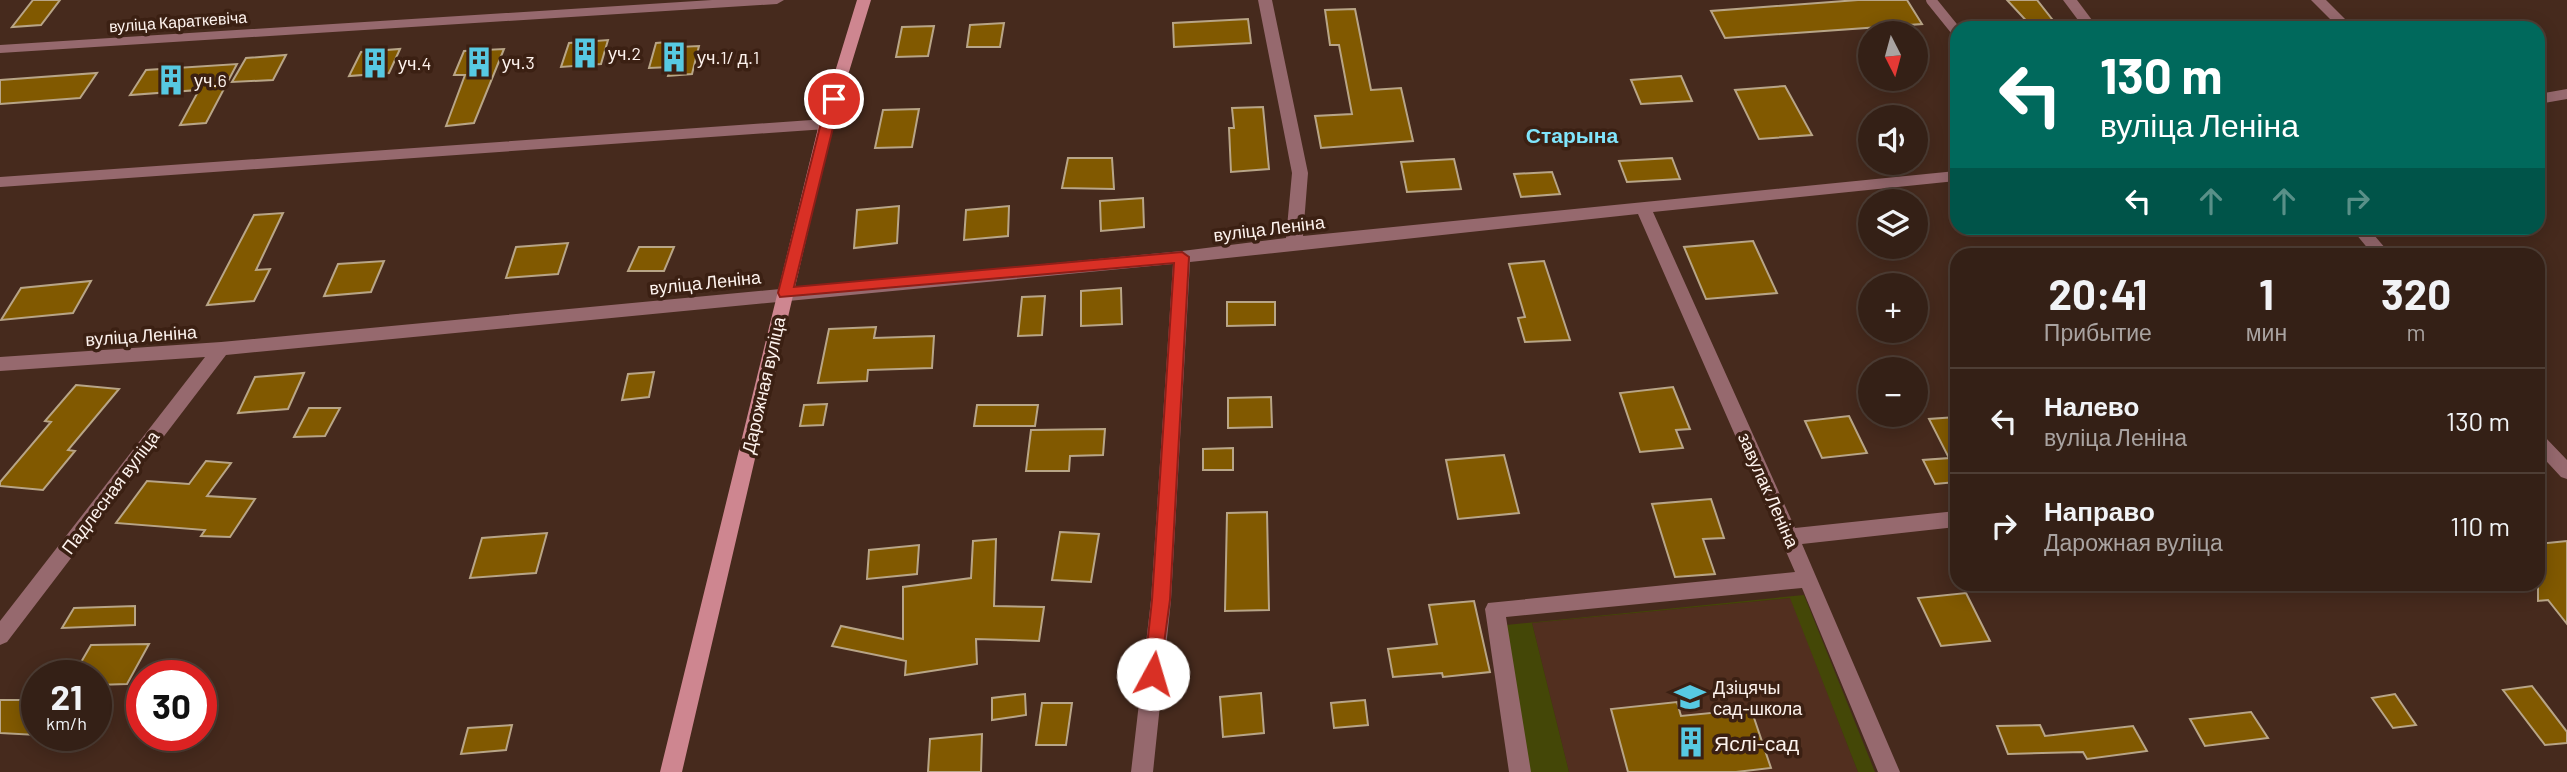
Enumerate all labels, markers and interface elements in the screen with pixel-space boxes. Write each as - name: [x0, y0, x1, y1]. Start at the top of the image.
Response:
- street label: вуліца Караткевіча: [108, 7, 248, 35]
- north arrow: [1858, 21, 1928, 91]
- map controls: [1858, 21, 1928, 427]
- building icon: уч.2: [568, 36, 602, 70]
- building icon: уч.1/ д.1: [657, 40, 691, 74]
- place label: уч.2: [608, 42, 641, 64]
- building icon: уч.3: [462, 45, 496, 79]
- text: 130 m: [2100, 45, 2222, 104]
- building icon: уч.4: [358, 46, 392, 80]
- place label: уч.1/ д.1: [697, 46, 759, 68]
- icon: left: [1985, 49, 2076, 140]
- place label: уч.3: [502, 51, 535, 73]
- place label: уч.4: [398, 52, 431, 74]
- building icon: уч.6: [154, 63, 188, 97]
- place label: уч.6: [194, 69, 227, 91]
- pin: [804, 69, 864, 129]
- icon: arrive: [815, 80, 853, 118]
- button: sound: [1858, 105, 1928, 175]
- text: вуліца Леніна: [2100, 105, 2299, 143]
- district label: Старына: [1526, 122, 1618, 147]
- icon: left: [2119, 182, 2157, 220]
- icon: ahead: [2192, 182, 2230, 220]
- icon: ahead: [2265, 182, 2303, 220]
- icon: right: [2338, 182, 2376, 220]
- button: layers: [1858, 189, 1928, 259]
- street label: вуліца Леніна: [1212, 210, 1327, 246]
- street label: вуліца Леніна: [648, 265, 763, 299]
- text: 20:41: [2048, 268, 2147, 318]
- text: 1: [2259, 268, 2274, 318]
- text: 320: [2381, 268, 2451, 318]
- button: +: [1858, 273, 1928, 343]
- street label: Дарожная вуліца: [737, 313, 790, 456]
- text: Прибытие: [2044, 318, 2152, 346]
- text: мин: [2246, 318, 2287, 346]
- text: m: [2407, 318, 2426, 346]
- street label: вуліца Леніна: [84, 320, 199, 350]
- button: −: [1858, 357, 1928, 427]
- text: Налево: [2044, 390, 2139, 421]
- icon: left: [1985, 402, 2023, 440]
- text: 130 m: [2446, 405, 2510, 436]
- text: вуліца Леніна: [2044, 423, 2187, 451]
- street label: Падлесная вуліца: [56, 425, 164, 558]
- street label: завулак Леніна: [1734, 429, 1805, 552]
- text: Направо: [2044, 495, 2155, 526]
- icon: right: [1985, 507, 2023, 545]
- text: 110 m: [2450, 510, 2510, 541]
- text: Дарожная вуліца: [2044, 528, 2223, 556]
- position arrow: [1116, 637, 1190, 711]
- speed limit sign: 30: [126, 660, 217, 751]
- text: 21: [51, 675, 82, 717]
- place label: Дзіцячы сад-школа: [1713, 676, 1803, 719]
- school or university icon: Дзіцячы сад-школа: [1673, 680, 1707, 714]
- text: km/h: [46, 712, 87, 734]
- building icon: Яслі-сад: [1674, 725, 1708, 759]
- place label: Яслі-сад: [1714, 730, 1799, 755]

